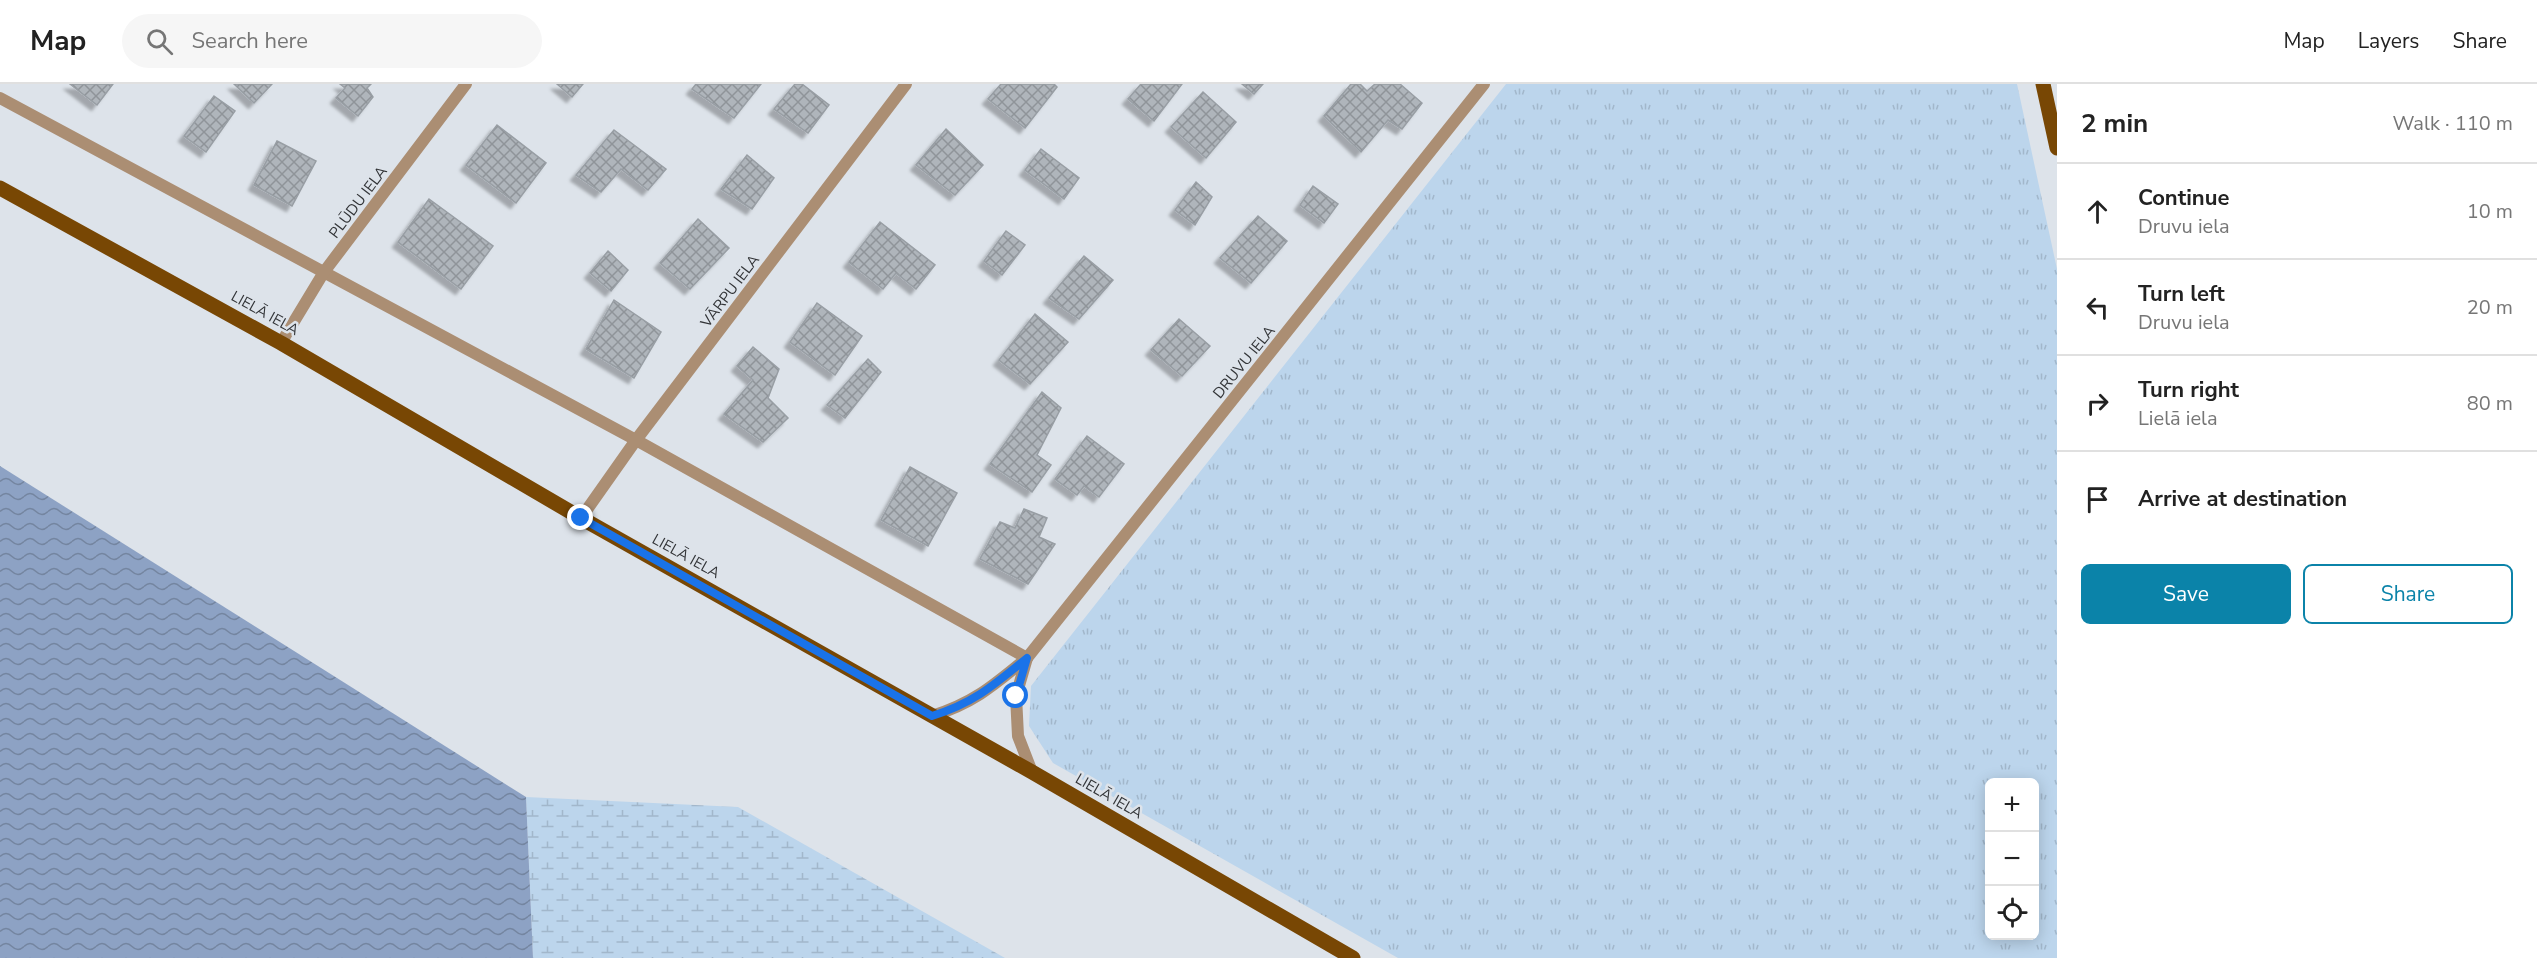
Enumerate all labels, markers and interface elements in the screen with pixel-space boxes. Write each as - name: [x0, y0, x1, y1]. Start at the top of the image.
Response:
- search box: [122, 14, 542, 68]
- text: Map: [30, 22, 86, 60]
- icon: search: [143, 25, 176, 58]
- text: Search here: [191, 26, 308, 56]
- text: Map: [2283, 27, 2325, 55]
- text: Layers: [2358, 27, 2419, 55]
- text: Share: [2452, 27, 2507, 55]
- text: 2 min: [2081, 106, 2148, 141]
- text: Walk · 110 m: [2393, 110, 2513, 137]
- street label: PLŪDU IELA: [324, 162, 392, 242]
- text: Continue: [2138, 183, 2229, 213]
- icon: ahead: [2081, 195, 2114, 228]
- text: 10 m: [2467, 198, 2513, 225]
- text: Druvu iela: [2138, 213, 2230, 240]
- street label: VĀRPU IELA: [695, 251, 764, 332]
- text: Turn left: [2138, 279, 2225, 309]
- street label: LIELĀ IELA: [227, 286, 303, 340]
- icon: left: [2081, 291, 2114, 324]
- text: 20 m: [2467, 294, 2513, 321]
- text: Druvu iela: [2138, 309, 2230, 336]
- street label: DRUVU IELA: [1208, 321, 1280, 403]
- text: Turn right: [2138, 375, 2239, 405]
- icon: right: [2081, 387, 2114, 420]
- text: 80 m: [2467, 390, 2513, 417]
- text: Lielā iela: [2138, 405, 2218, 432]
- icon: arrive: [2081, 483, 2114, 516]
- text: Arrive at destination: [2138, 484, 2347, 514]
- route end: [567, 504, 593, 530]
- street label: LIELĀ IELA: [648, 529, 724, 583]
- button: Save: [2081, 564, 2291, 624]
- button: Share: [2303, 564, 2513, 624]
- route start: [1002, 682, 1028, 708]
- street label: LIELĀ IELA: [1072, 769, 1146, 823]
- map controls: [1985, 778, 2039, 940]
- button: +: [1985, 778, 2039, 832]
- button: −: [1985, 832, 2039, 886]
- button: locate: [1985, 886, 2039, 940]

